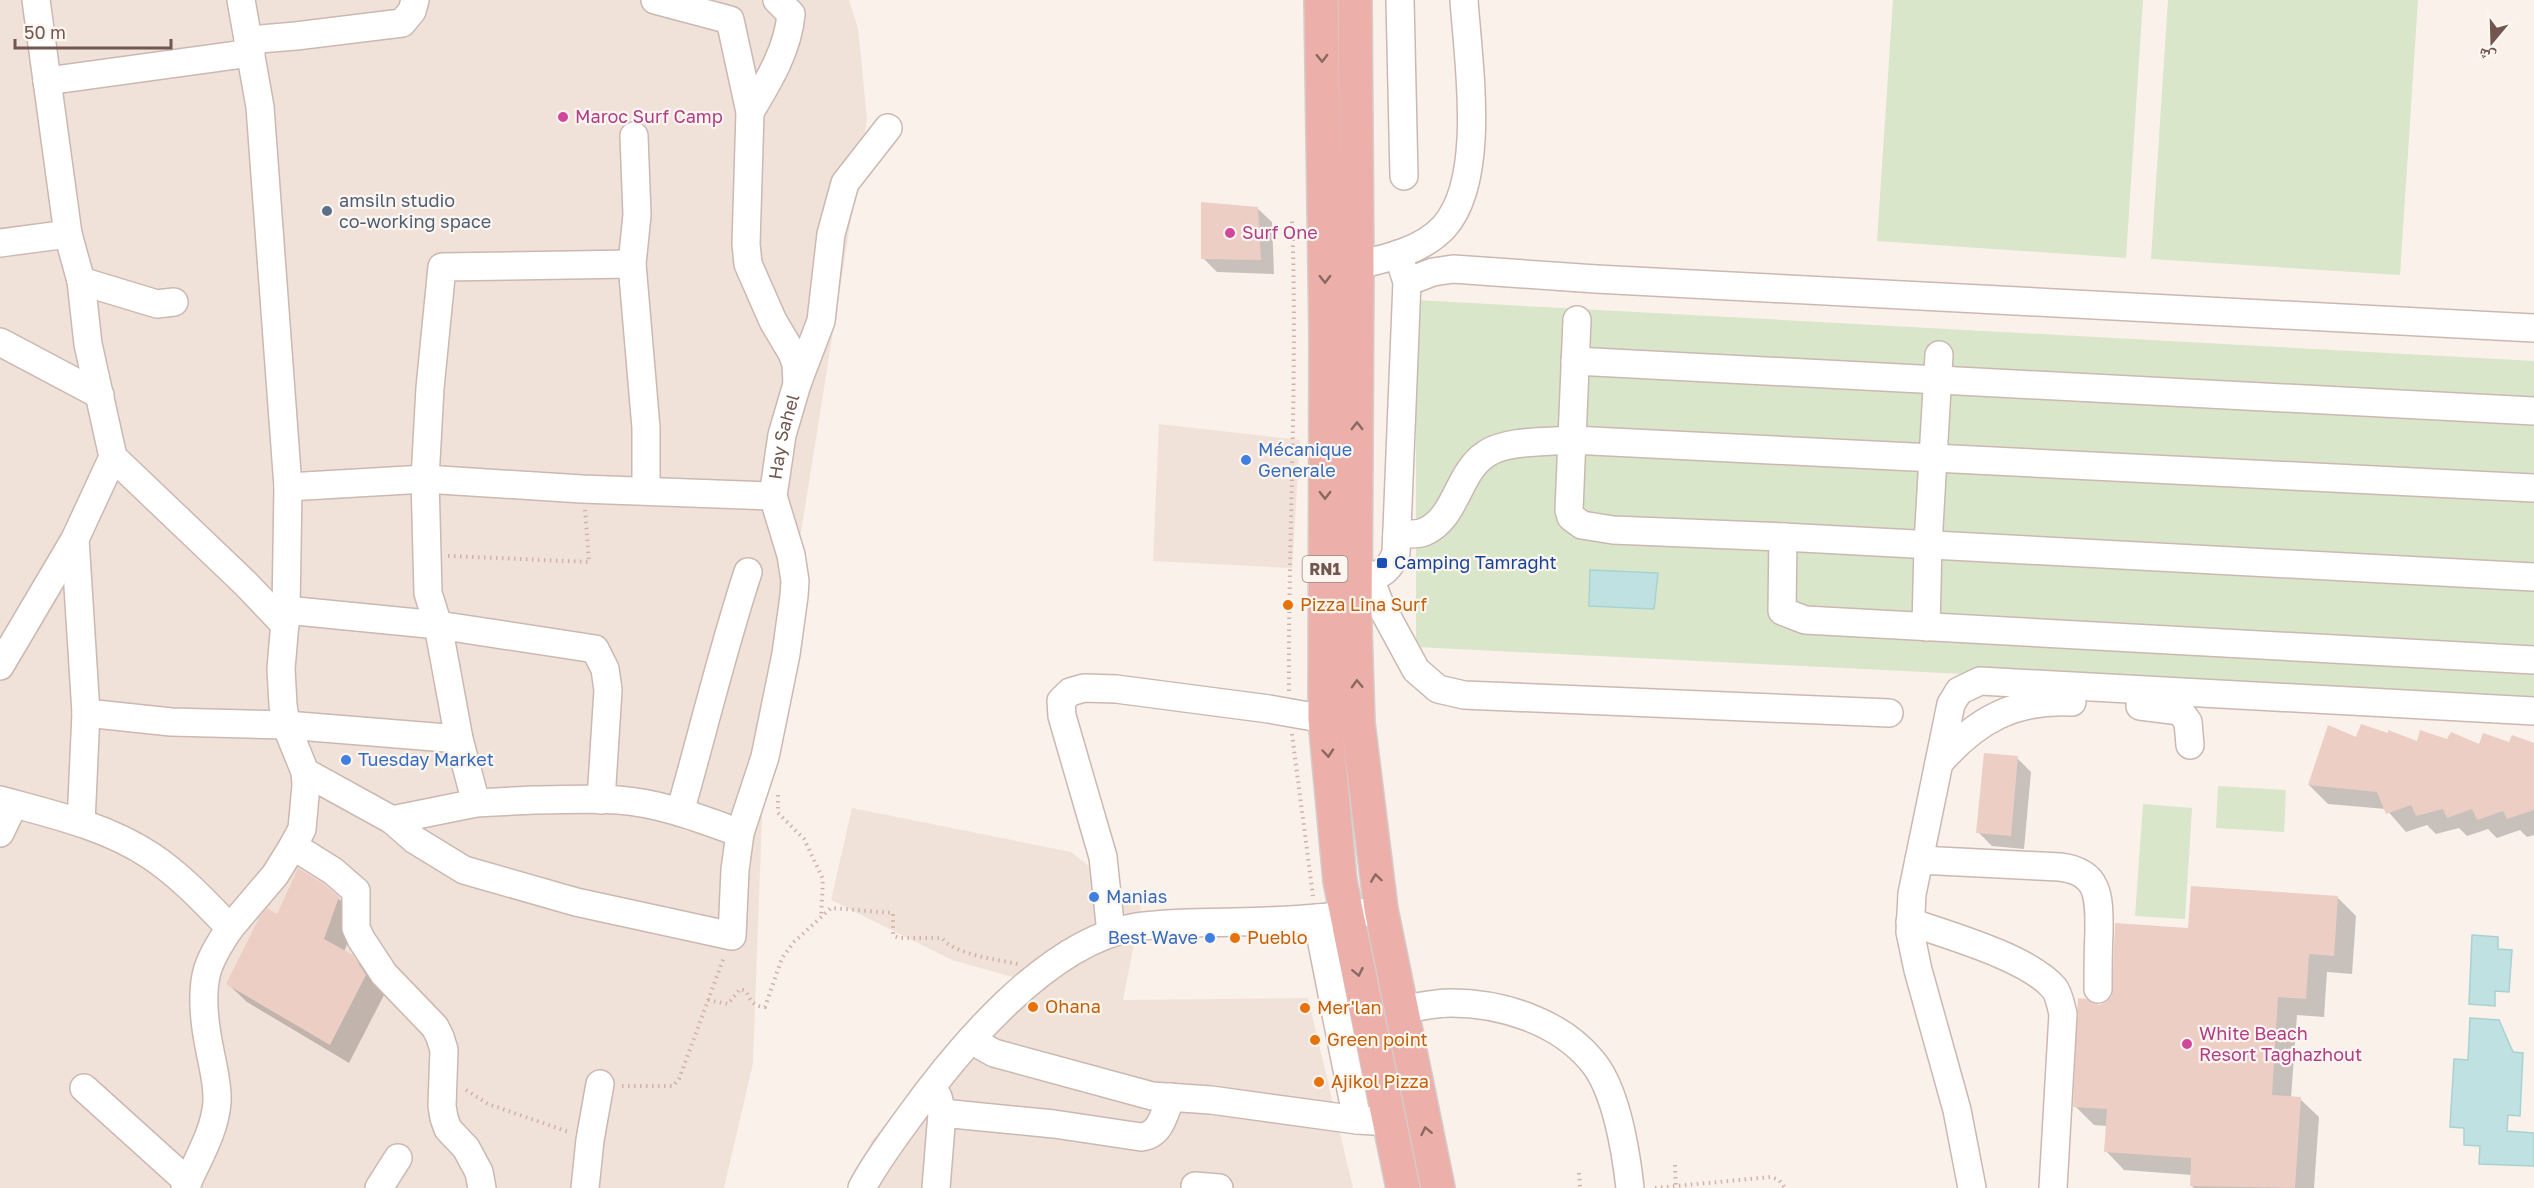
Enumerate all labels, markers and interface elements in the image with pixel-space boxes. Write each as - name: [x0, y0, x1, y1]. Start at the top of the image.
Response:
- scale bar: [15, 12, 171, 50]
- north arrow: [2462, 12, 2522, 72]
- text: 50 m: [24, 21, 66, 43]
- text: ش: [2476, 44, 2498, 68]
- one-way arrow: [1316, 54, 1328, 63]
- place label: Maroc Surf Camp: [575, 105, 723, 127]
- marker: Maroc Surf Camp: [556, 110, 570, 124]
- place label: amsiln studio co-working space: [339, 189, 491, 232]
- marker: amsiln studio co-working space: [320, 204, 334, 218]
- place label: Surf One: [1242, 221, 1318, 243]
- marker: Surf One: [1223, 226, 1237, 240]
- one-way arrow: [1319, 275, 1332, 284]
- street label: Hay Sahel: [764, 391, 804, 481]
- one-way arrow: [1351, 421, 1363, 430]
- place label: Mécanique Generale: [1258, 438, 1352, 481]
- marker: Mécanique Generale: [1239, 453, 1253, 467]
- one-way arrow: [1319, 491, 1331, 500]
- place label: Camping Tamraght: [1394, 551, 1557, 573]
- road number: RN1: [1302, 556, 1348, 582]
- marker: Camping Tamraght: [1375, 556, 1389, 570]
- place label: Pizza Lina Surf: [1300, 593, 1427, 615]
- marker: Pizza Lina Surf: [1281, 598, 1295, 612]
- one-way arrow: [1351, 679, 1363, 688]
- place label: Tuesday Market: [358, 748, 494, 770]
- one-way arrow: [1321, 749, 1334, 758]
- marker: Tuesday Market: [339, 753, 353, 767]
- one-way arrow: [1370, 873, 1382, 882]
- place label: Manias: [1106, 885, 1167, 907]
- marker: Manias: [1087, 890, 1101, 904]
- place label: Best Wave: [1108, 926, 1198, 948]
- place label: Pueblo: [1247, 926, 1308, 948]
- marker: Best Wave: [1203, 931, 1217, 945]
- marker: Pueblo: [1228, 931, 1242, 945]
- one-way arrow: [1350, 967, 1363, 977]
- place label: Ohana: [1045, 995, 1101, 1017]
- place label: Mer'lan: [1317, 996, 1382, 1018]
- marker: Ohana: [1026, 1000, 1040, 1014]
- marker: Mer'lan: [1298, 1001, 1312, 1015]
- place label: White Beach Resort Taghazhout: [2199, 1022, 2362, 1065]
- place label: Green point: [1327, 1028, 1428, 1050]
- marker: Green point: [1308, 1033, 1322, 1047]
- marker: White Beach Resort Taghazhout: [2180, 1037, 2194, 1051]
- place label: Ajikol Pizza: [1331, 1070, 1429, 1092]
- marker: Ajikol Pizza: [1312, 1075, 1326, 1089]
- one-way arrow: [1421, 1126, 1434, 1136]

